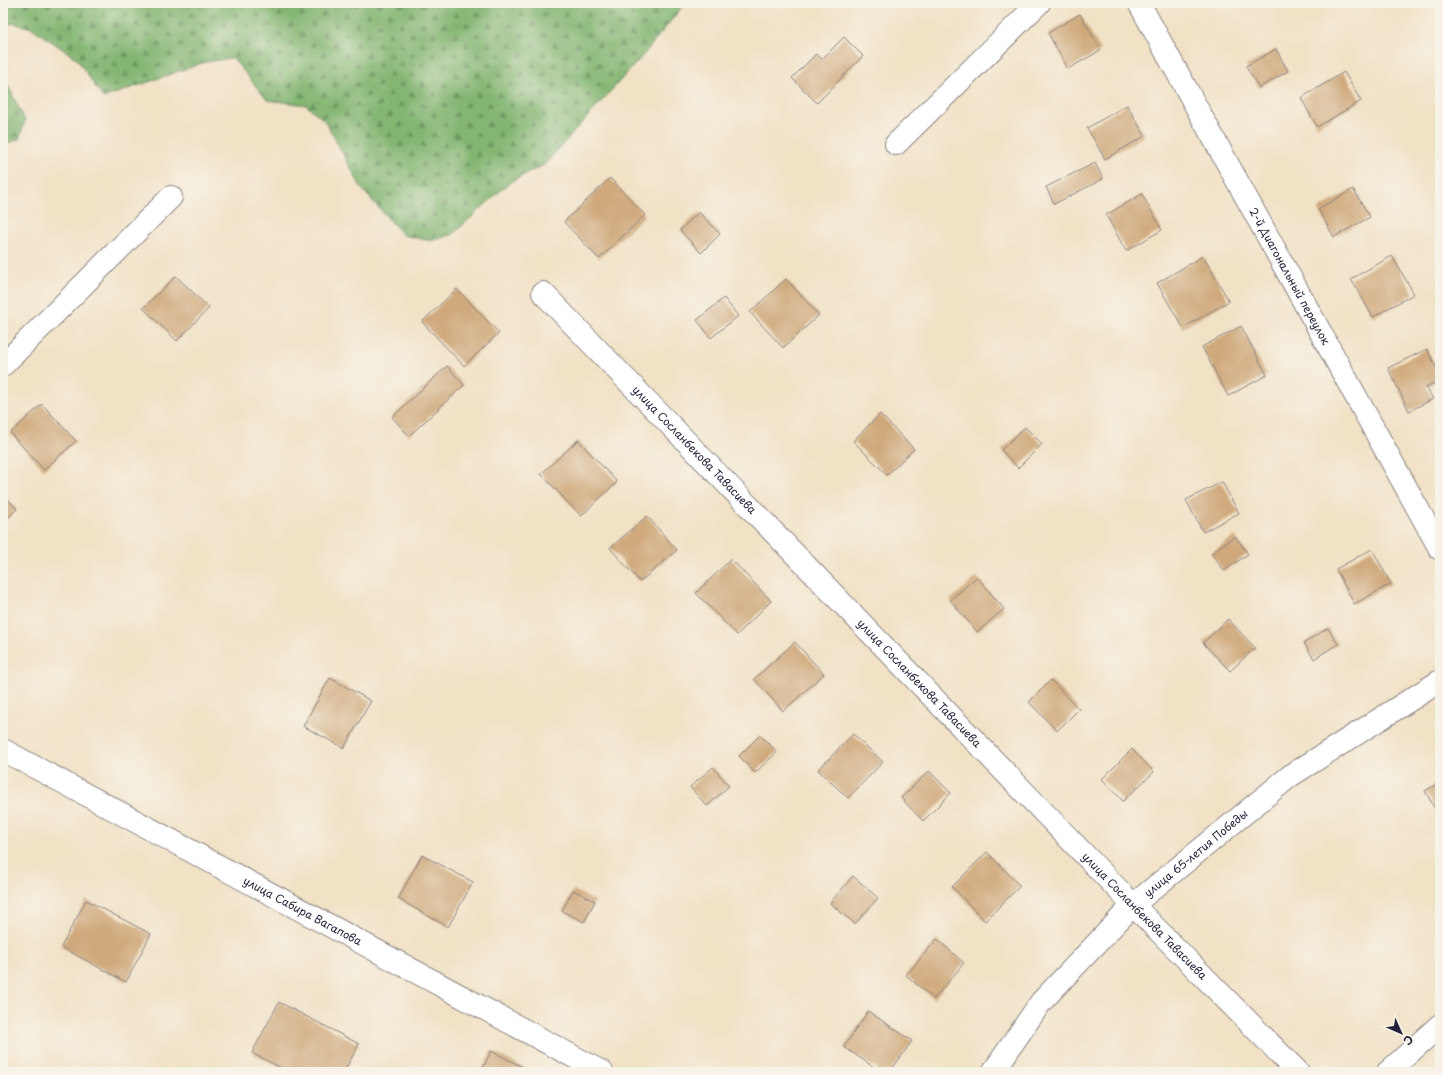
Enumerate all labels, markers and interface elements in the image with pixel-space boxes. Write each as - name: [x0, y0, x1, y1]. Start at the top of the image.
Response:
- street label: 2-й Диагональный переулок: [1245, 204, 1335, 348]
- street label: улица Сосланбекова Тавасиева: [629, 382, 761, 518]
- street label: улица Сосланбекова Тавасиева: [854, 615, 986, 751]
- street label: улица 65-летия Победы: [1140, 805, 1251, 901]
- street label: улица Сосланбекова Тавасиева: [1078, 848, 1211, 983]
- street label: улица Сабира Вагапова: [240, 872, 365, 949]
- north arrow: [1381, 1013, 1421, 1053]
- text: С: [1399, 1031, 1417, 1049]

